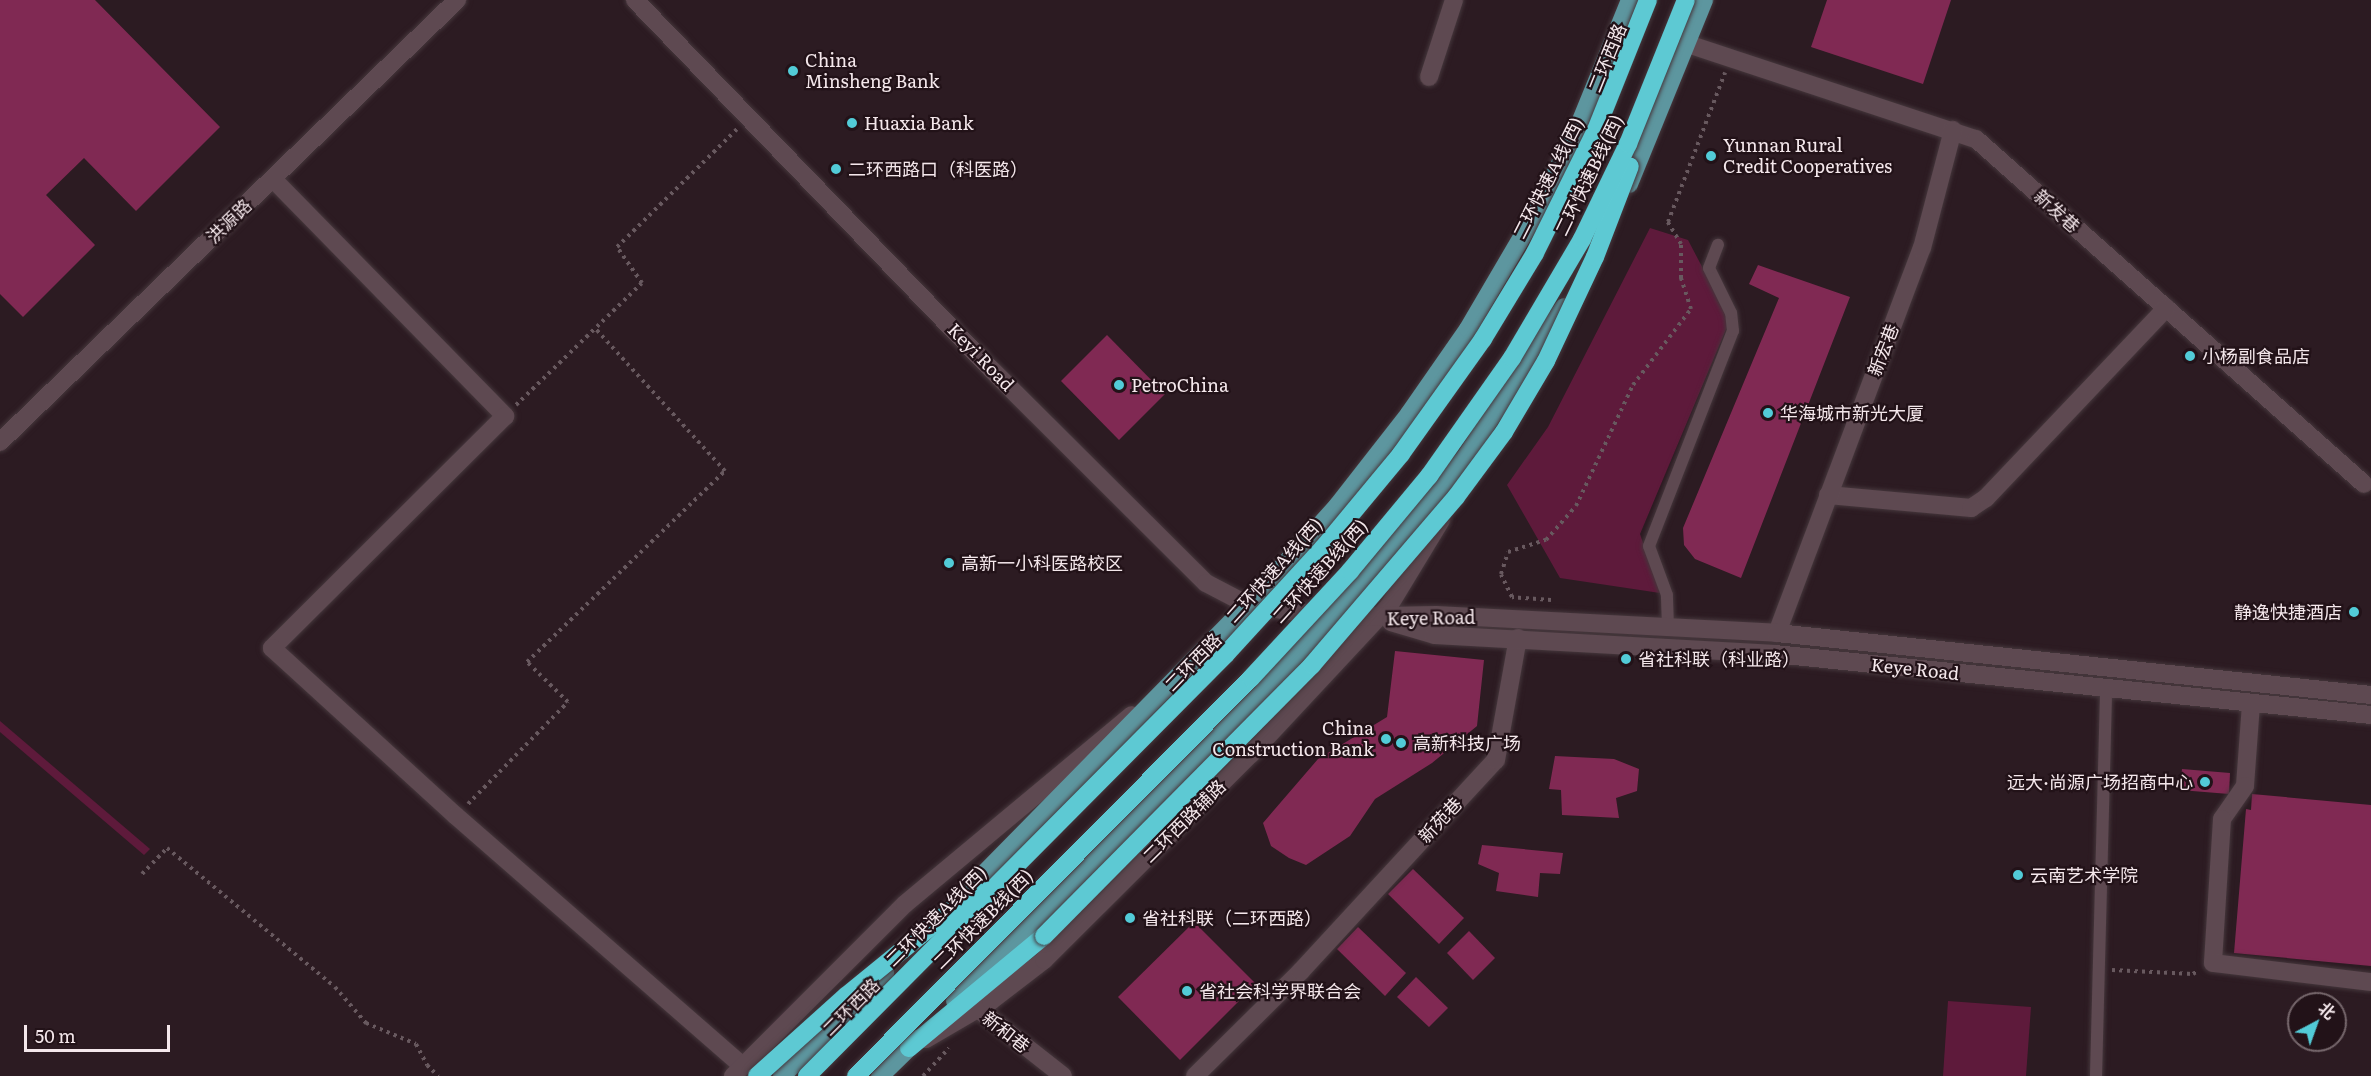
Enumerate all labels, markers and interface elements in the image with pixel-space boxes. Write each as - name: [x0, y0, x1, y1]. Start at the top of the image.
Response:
- street label: 二环西路: [1584, 21, 1630, 95]
- place label: China Minsheng Bank: [805, 50, 940, 92]
- marker: China Minsheng Bank: [786, 64, 800, 78]
- street label: 二环快速B线(西): [1550, 111, 1628, 239]
- place label: Huaxia Bank: [864, 112, 974, 134]
- street label: 二环快速A线(西): [1508, 114, 1588, 242]
- marker: Huaxia Bank: [845, 116, 859, 130]
- place label: Yunnan Rural Credit Cooperatives: [1723, 135, 1892, 178]
- marker: Yunnan Rural Credit Cooperatives: [1704, 149, 1718, 163]
- place label: 二环西路口（科医路）: [848, 158, 1028, 180]
- marker: 二环西路口（科医路）: [829, 162, 843, 176]
- street label: 新发巷: [2030, 185, 2084, 237]
- street label: 洪源路: [202, 194, 256, 248]
- street label: Keyi Road: [943, 319, 1019, 395]
- street label: 新宏巷: [1863, 321, 1903, 379]
- place label: 小杨副食品店: [2202, 345, 2310, 367]
- marker: 小杨副食品店: [2183, 349, 2197, 363]
- place label: PetroChina: [1131, 374, 1229, 396]
- marker: PetroChina: [1112, 378, 1126, 392]
- place label: 华海城市新光大厦: [1780, 402, 1924, 424]
- marker: 华海城市新光大厦: [1761, 406, 1775, 420]
- street label: 二环快速A线(西): [1221, 513, 1327, 627]
- street label: 二环快速B线(西): [1268, 515, 1372, 627]
- place label: 高新一小科医路校区: [961, 552, 1123, 574]
- marker: 高新一小科医路校区: [942, 556, 956, 570]
- place label: 静逸快捷酒店: [2234, 601, 2342, 623]
- marker: 静逸快捷酒店: [2347, 605, 2361, 619]
- street label: Keye Road: [1386, 606, 1476, 630]
- street label: 二环西路: [1160, 629, 1226, 695]
- place label: 省社科联（科业路）: [1638, 648, 1800, 670]
- marker: 省社科联（科业路）: [1619, 652, 1633, 666]
- street label: Keye Road: [1870, 654, 1960, 684]
- place label: China Construction Bank: [1212, 718, 1374, 760]
- marker: China Construction Bank: [1379, 732, 1393, 746]
- place label: 高新科技广场: [1413, 732, 1521, 754]
- marker: 高新科技广场: [1394, 736, 1408, 750]
- place label: 远大·尚源广场招商中心: [2007, 771, 2193, 793]
- street label: 二环西路辅路: [1138, 775, 1230, 867]
- marker: 远大·尚源广场招商中心: [2198, 775, 2212, 789]
- street label: 新苑巷: [1414, 793, 1466, 847]
- street label: 二环快速A线(西): [881, 861, 991, 971]
- place label: 云南艺术学院: [2030, 864, 2138, 886]
- street label: 二环快速B线(西): [929, 865, 1037, 973]
- marker: 云南艺术学院: [2011, 868, 2025, 882]
- place label: 省社科联（二环西路）: [1142, 907, 1322, 929]
- marker: 省社科联（二环西路）: [1123, 911, 1137, 925]
- street label: 二环西路: [818, 974, 884, 1040]
- place label: 省社会科学界联合会: [1199, 980, 1361, 1002]
- marker: 省社会科学界联合会: [1180, 984, 1194, 998]
- north arrow: [2287, 992, 2347, 1052]
- text: 北: [2314, 996, 2341, 1024]
- street label: 新和巷: [978, 1007, 1034, 1057]
- scale bar: [27, 1013, 172, 1051]
- text: 50 m: [35, 1022, 76, 1049]

